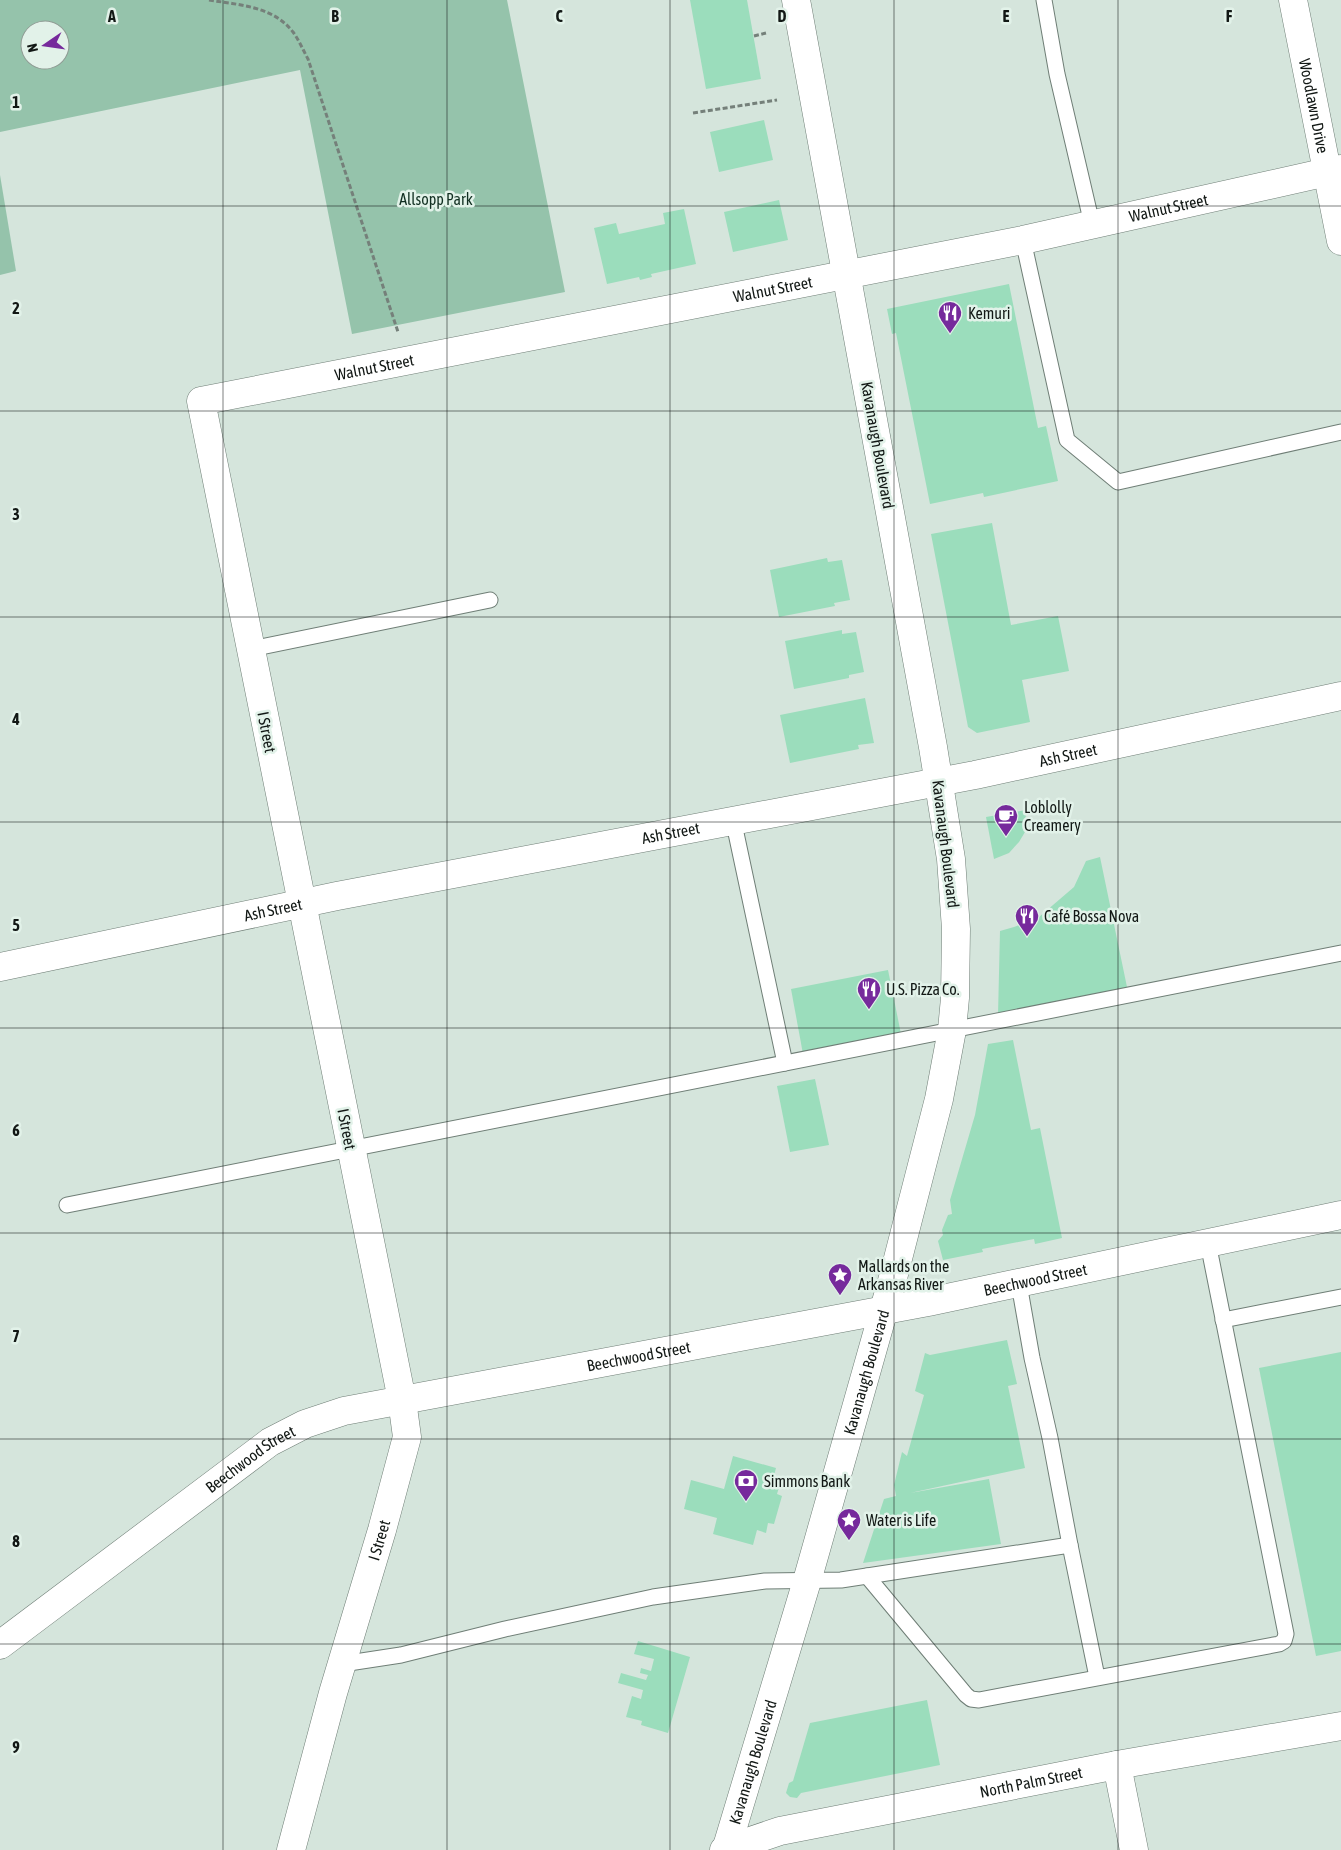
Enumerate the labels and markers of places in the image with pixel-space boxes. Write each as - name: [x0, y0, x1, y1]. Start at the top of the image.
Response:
- restaurant icon: Kemuri: [937, 300, 963, 334]
- place label: Kemuri: [968, 304, 1010, 322]
- place label: Loblolly Creamery: [1024, 798, 1081, 835]
- cafe icon: Loblolly Creamery: [993, 803, 1019, 837]
- restaurant icon: Café Bossa Nova: [1014, 903, 1040, 937]
- place label: Café Bossa Nova: [1044, 907, 1139, 925]
- restaurant icon: U.S. Pizza Co.: [856, 976, 882, 1010]
- place label: U.S. Pizza Co.: [886, 980, 960, 998]
- place label: Mallards on the Arkansas River: [858, 1257, 949, 1293]
- place icon: Mallards on the Arkansas River: [827, 1262, 853, 1296]
- bank icon: Simmons Bank: [733, 1468, 759, 1502]
- place label: Simmons Bank: [764, 1472, 850, 1490]
- place icon: Water is Life: [836, 1507, 862, 1541]
- place label: Water is Life: [866, 1511, 936, 1529]

